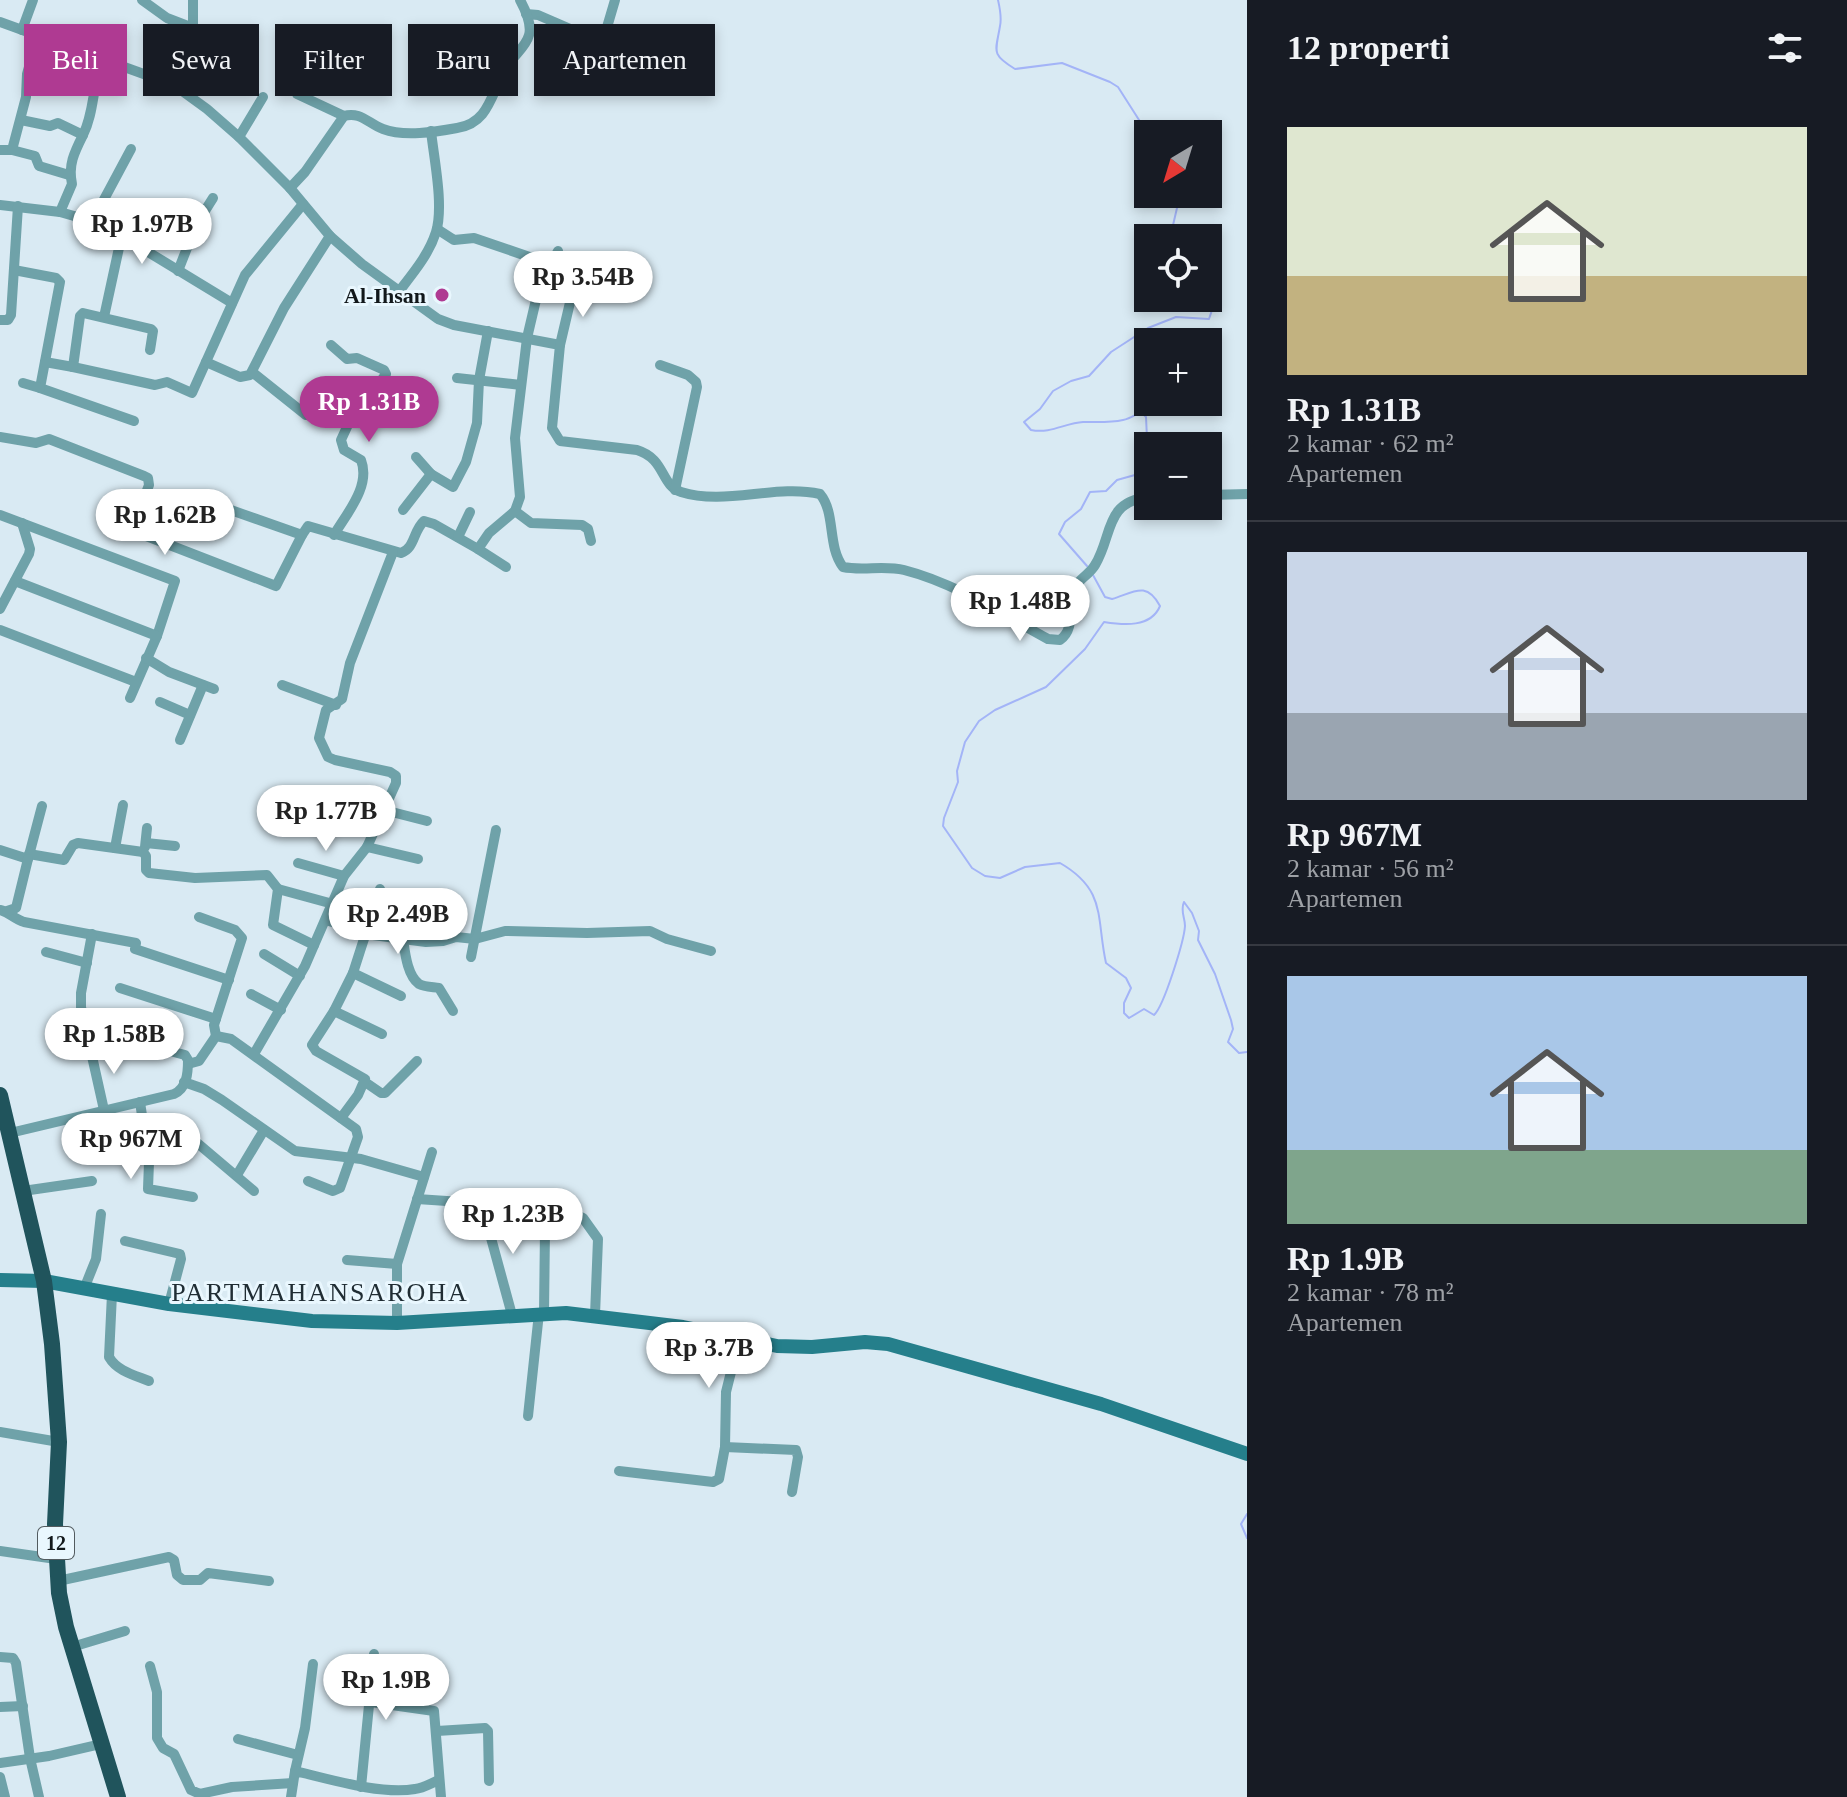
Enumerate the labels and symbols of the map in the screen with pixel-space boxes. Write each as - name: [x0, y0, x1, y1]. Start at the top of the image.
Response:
- north arrow: [1134, 120, 1222, 208]
- pin: Rp 1.97B: [59, 198, 225, 266]
- pin: Rp 3.54B: [500, 251, 666, 319]
- place label: Al-Ihsan: [344, 283, 426, 308]
- marker: Al-Ihsan: [433, 286, 451, 304]
- pin: Rp 1.31B: [286, 376, 452, 444]
- pin: Rp 1.62B: [82, 489, 248, 557]
- pin: Rp 1.48B: [937, 575, 1103, 643]
- pin: Rp 1.77B: [243, 785, 409, 853]
- pin: Rp 2.49B: [315, 888, 481, 956]
- pin: Rp 1.58B: [31, 1008, 197, 1076]
- pin: Rp 967M: [57, 1113, 205, 1181]
- pin: Rp 1.23B: [430, 1188, 596, 1256]
- district label: PARTMAHANSAROHA: [171, 1278, 469, 1307]
- pin: Rp 3.7B: [635, 1322, 783, 1390]
- road number: 12: [38, 1527, 74, 1559]
- pin: Rp 1.9B: [312, 1654, 460, 1722]

